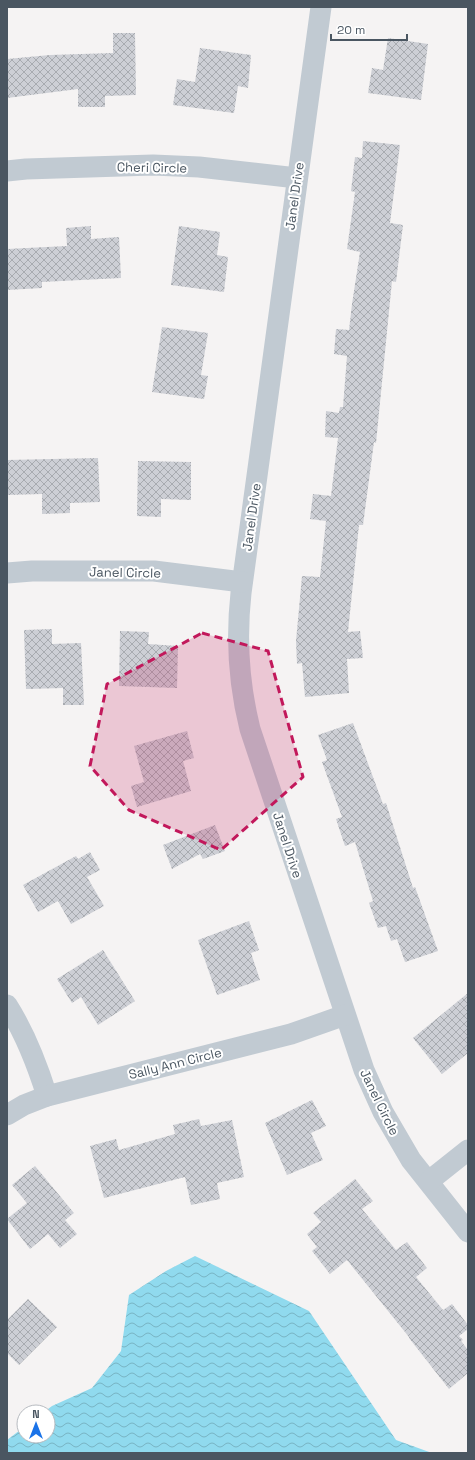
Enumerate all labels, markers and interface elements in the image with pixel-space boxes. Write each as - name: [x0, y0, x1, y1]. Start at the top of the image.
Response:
- scale bar: [331, 16, 407, 42]
- text: 20 m: [337, 22, 365, 38]
- street label: Cheri Circle: [117, 158, 187, 177]
- street label: Janel Drive: [281, 161, 308, 231]
- street label: Janel Drive: [238, 482, 265, 552]
- street label: Janel Circle: [89, 563, 161, 582]
- street label: Janel Drive: [269, 810, 306, 880]
- street label: Sally Ann Circle: [127, 1044, 223, 1083]
- street label: Janel Circle: [356, 1066, 403, 1138]
- north arrow: [16, 1404, 56, 1444]
- text: N: [32, 1407, 40, 1421]

